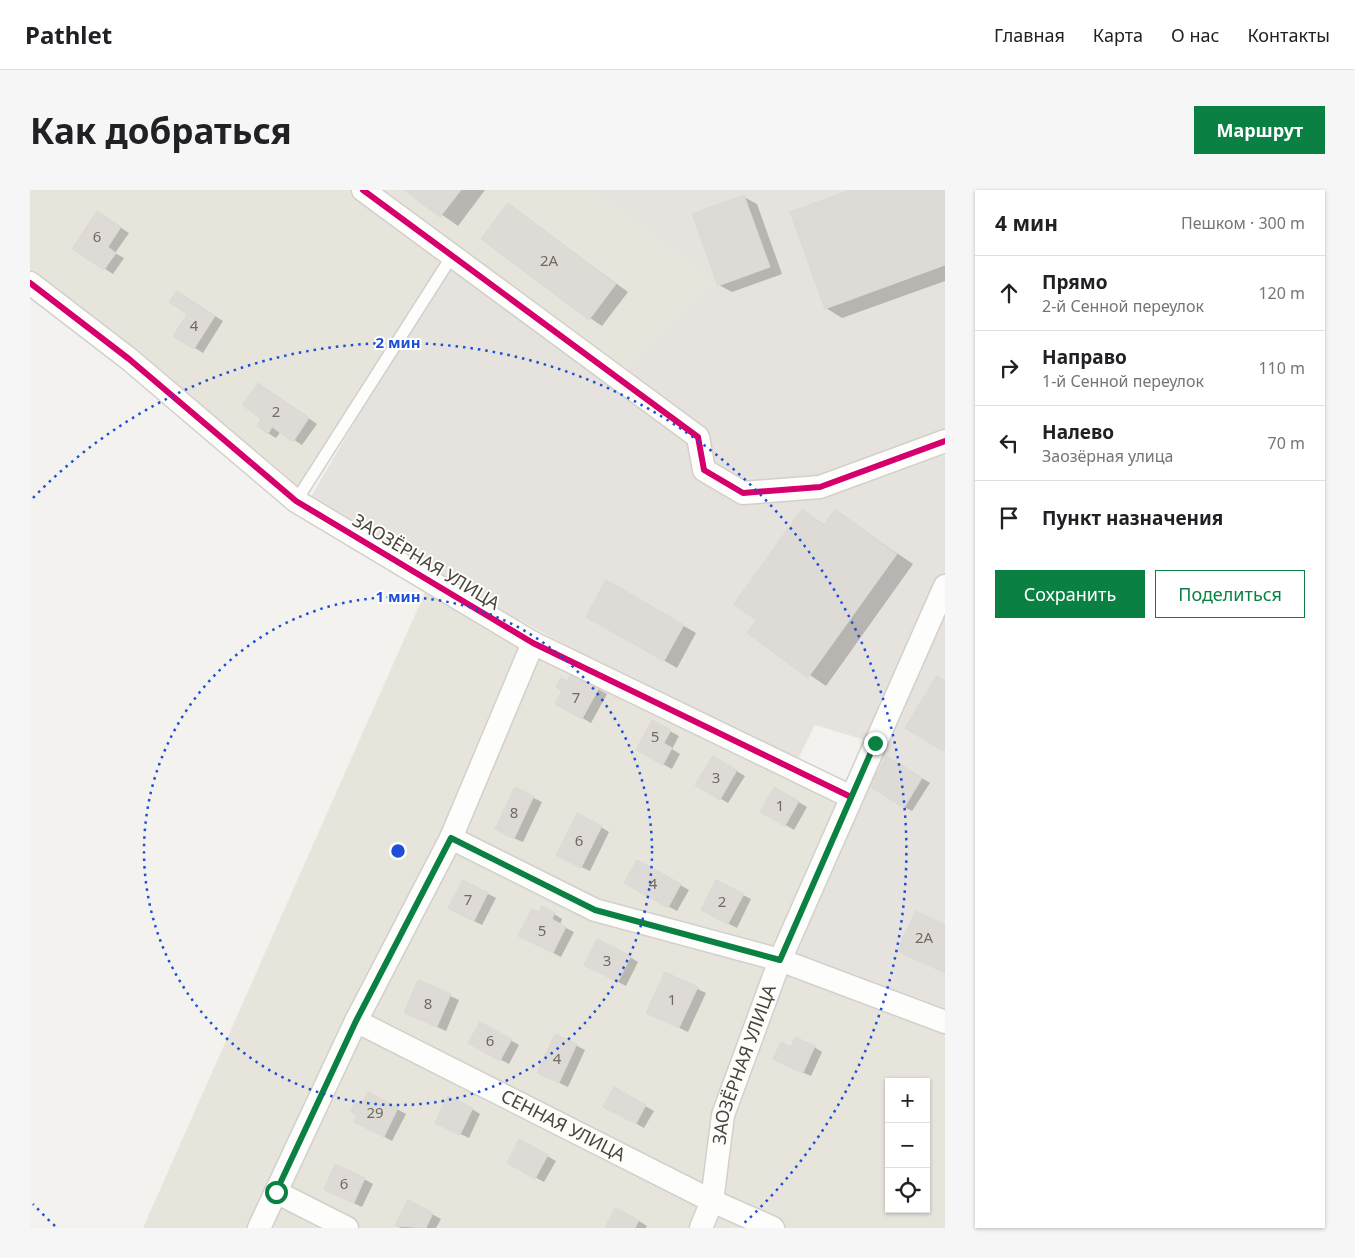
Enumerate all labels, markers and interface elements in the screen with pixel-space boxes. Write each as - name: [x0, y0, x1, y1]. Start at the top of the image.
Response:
- text: Pathlet: [25, 18, 112, 51]
- text: Главная: [994, 23, 1065, 47]
- text: Карта: [1093, 23, 1143, 47]
- text: О нас: [1171, 23, 1219, 47]
- text: Контакты: [1247, 23, 1330, 47]
- button: Маршрут: [1194, 106, 1325, 154]
- text: Как добраться: [30, 107, 292, 154]
- text: 4 мин: [995, 209, 1058, 237]
- text: Пешком · 300 m: [1181, 212, 1305, 234]
- house number: 6: [93, 226, 101, 246]
- house number: 2А: [540, 250, 559, 270]
- text: Прямо: [1042, 269, 1108, 295]
- icon: ahead: [995, 279, 1023, 307]
- text: 120 m: [1258, 282, 1305, 304]
- text: 2-й Сенной переулок: [1042, 295, 1204, 317]
- house number: 4: [190, 315, 199, 335]
- text: 2 мин: [376, 332, 421, 352]
- text: Направо: [1042, 344, 1127, 370]
- icon: right: [995, 354, 1023, 382]
- text: 110 m: [1258, 357, 1305, 379]
- text: 1-й Сенной переулок: [1042, 370, 1204, 392]
- house number: 2: [272, 401, 280, 421]
- text: Налево: [1042, 419, 1114, 445]
- icon: left: [995, 429, 1023, 457]
- text: 70 m: [1268, 432, 1305, 454]
- text: Заозёрная улица: [1042, 445, 1173, 467]
- icon: arrive: [995, 504, 1023, 532]
- text: Пункт назначения: [1042, 505, 1223, 531]
- street label: ЗАОЗЁРНАЯ УЛИЦА: [348, 508, 505, 615]
- button: Сохранить: [995, 570, 1145, 618]
- button: Поделиться: [1155, 570, 1305, 618]
- text: 1 мин: [376, 586, 421, 606]
- house number: 7: [572, 687, 580, 707]
- house number: 5: [651, 726, 659, 746]
- route end: [864, 732, 887, 755]
- house number: 3: [712, 767, 720, 787]
- house number: 1: [776, 795, 784, 815]
- house number: 8: [510, 802, 518, 822]
- house number: 6: [575, 830, 583, 850]
- centre of rings: [389, 842, 407, 860]
- house number: 4: [649, 873, 658, 893]
- house number: 7: [464, 889, 472, 909]
- house number: 2: [718, 891, 726, 911]
- house number: 5: [538, 920, 546, 940]
- house number: 2А: [915, 927, 934, 947]
- house number: 3: [603, 950, 611, 970]
- street label: ЗАОЗЁРНАЯ УЛИЦА: [706, 980, 781, 1146]
- house number: 1: [668, 989, 676, 1009]
- house number: 8: [424, 993, 432, 1013]
- house number: 6: [486, 1030, 494, 1050]
- house number: 4: [553, 1048, 562, 1068]
- map controls: [885, 1078, 930, 1213]
- button: +: [885, 1078, 930, 1123]
- street label: СЕННАЯ УЛИЦА: [497, 1083, 630, 1167]
- house number: 29: [366, 1102, 384, 1122]
- button: −: [885, 1123, 930, 1168]
- button: locate: [885, 1168, 930, 1213]
- house number: 6: [340, 1173, 348, 1193]
- route start: [265, 1181, 288, 1204]

